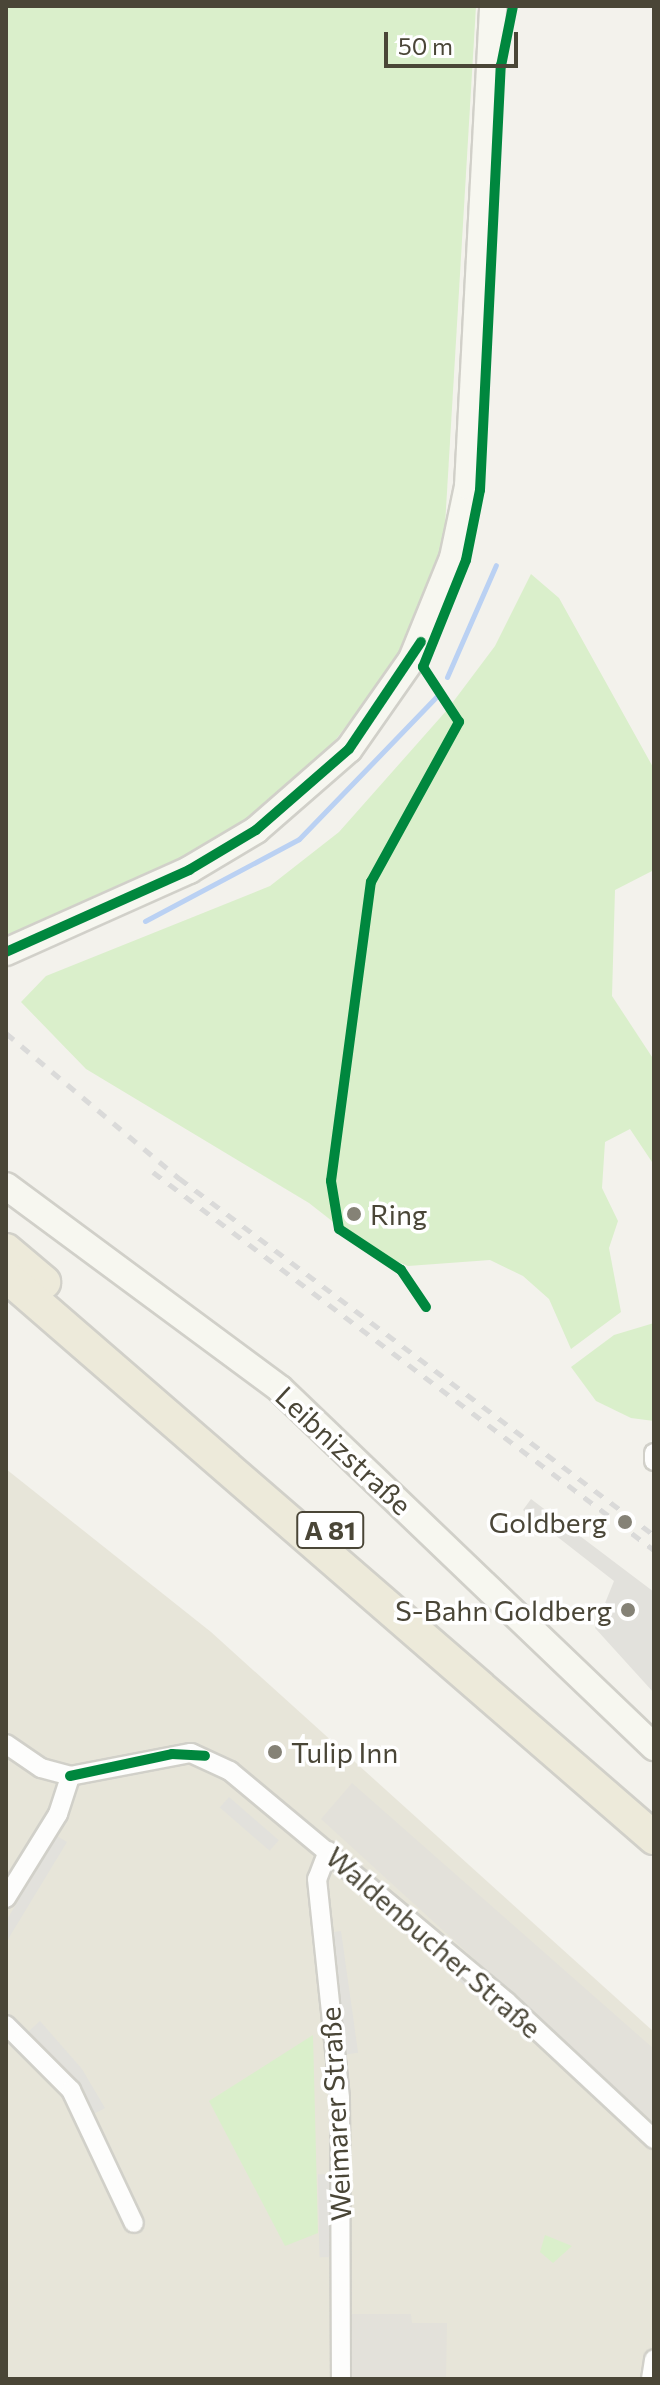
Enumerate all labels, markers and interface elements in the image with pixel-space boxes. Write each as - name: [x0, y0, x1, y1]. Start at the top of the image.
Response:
- scale bar: [388, 16, 522, 66]
- text: 50 m: [398, 31, 453, 60]
- place label: Ring: [370, 1197, 427, 1231]
- marker: Ring: [345, 1205, 363, 1223]
- street label: Leibnizstraße: [269, 1379, 419, 1521]
- place label: Goldberg: [489, 1505, 607, 1539]
- road number: A 81: [296, 1508, 364, 1552]
- marker: Goldberg: [614, 1511, 636, 1533]
- place label: S-Bahn Goldberg: [395, 1593, 612, 1627]
- marker: S-Bahn Goldberg: [619, 1601, 637, 1619]
- place label: Tulip Inn: [291, 1735, 398, 1769]
- marker: Tulip Inn: [266, 1743, 284, 1761]
- street label: Waldenbucher Straße: [320, 1839, 548, 2045]
- street label: Weimarer Straße: [313, 2006, 357, 2222]

